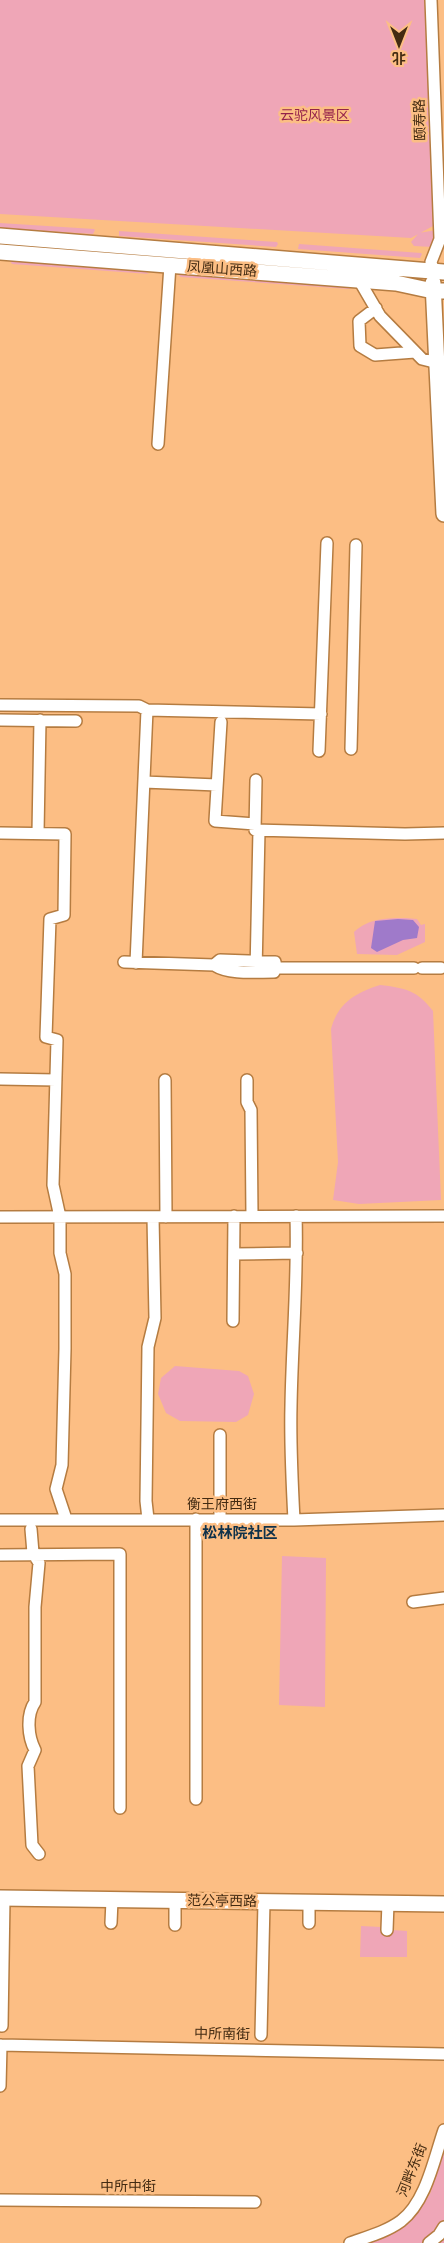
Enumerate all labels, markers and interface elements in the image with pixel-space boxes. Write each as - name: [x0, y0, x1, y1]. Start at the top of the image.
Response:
- north arrow: [374, 20, 424, 70]
- text: 北: [392, 49, 406, 66]
- street label: 颐寿路: [411, 99, 429, 141]
- park label: 云驼风景区: [280, 107, 350, 124]
- street label: 凤凰山西路: [186, 258, 258, 280]
- street label: 衡王府西街: [187, 1496, 257, 1513]
- district label: 松林院社区: [202, 1524, 278, 1542]
- street label: 范公亭西路: [187, 1892, 257, 1910]
- street label: 中所南街: [194, 2025, 250, 2043]
- street label: 河畔东街: [394, 2141, 430, 2199]
- street label: 中所中街: [100, 2178, 156, 2195]

